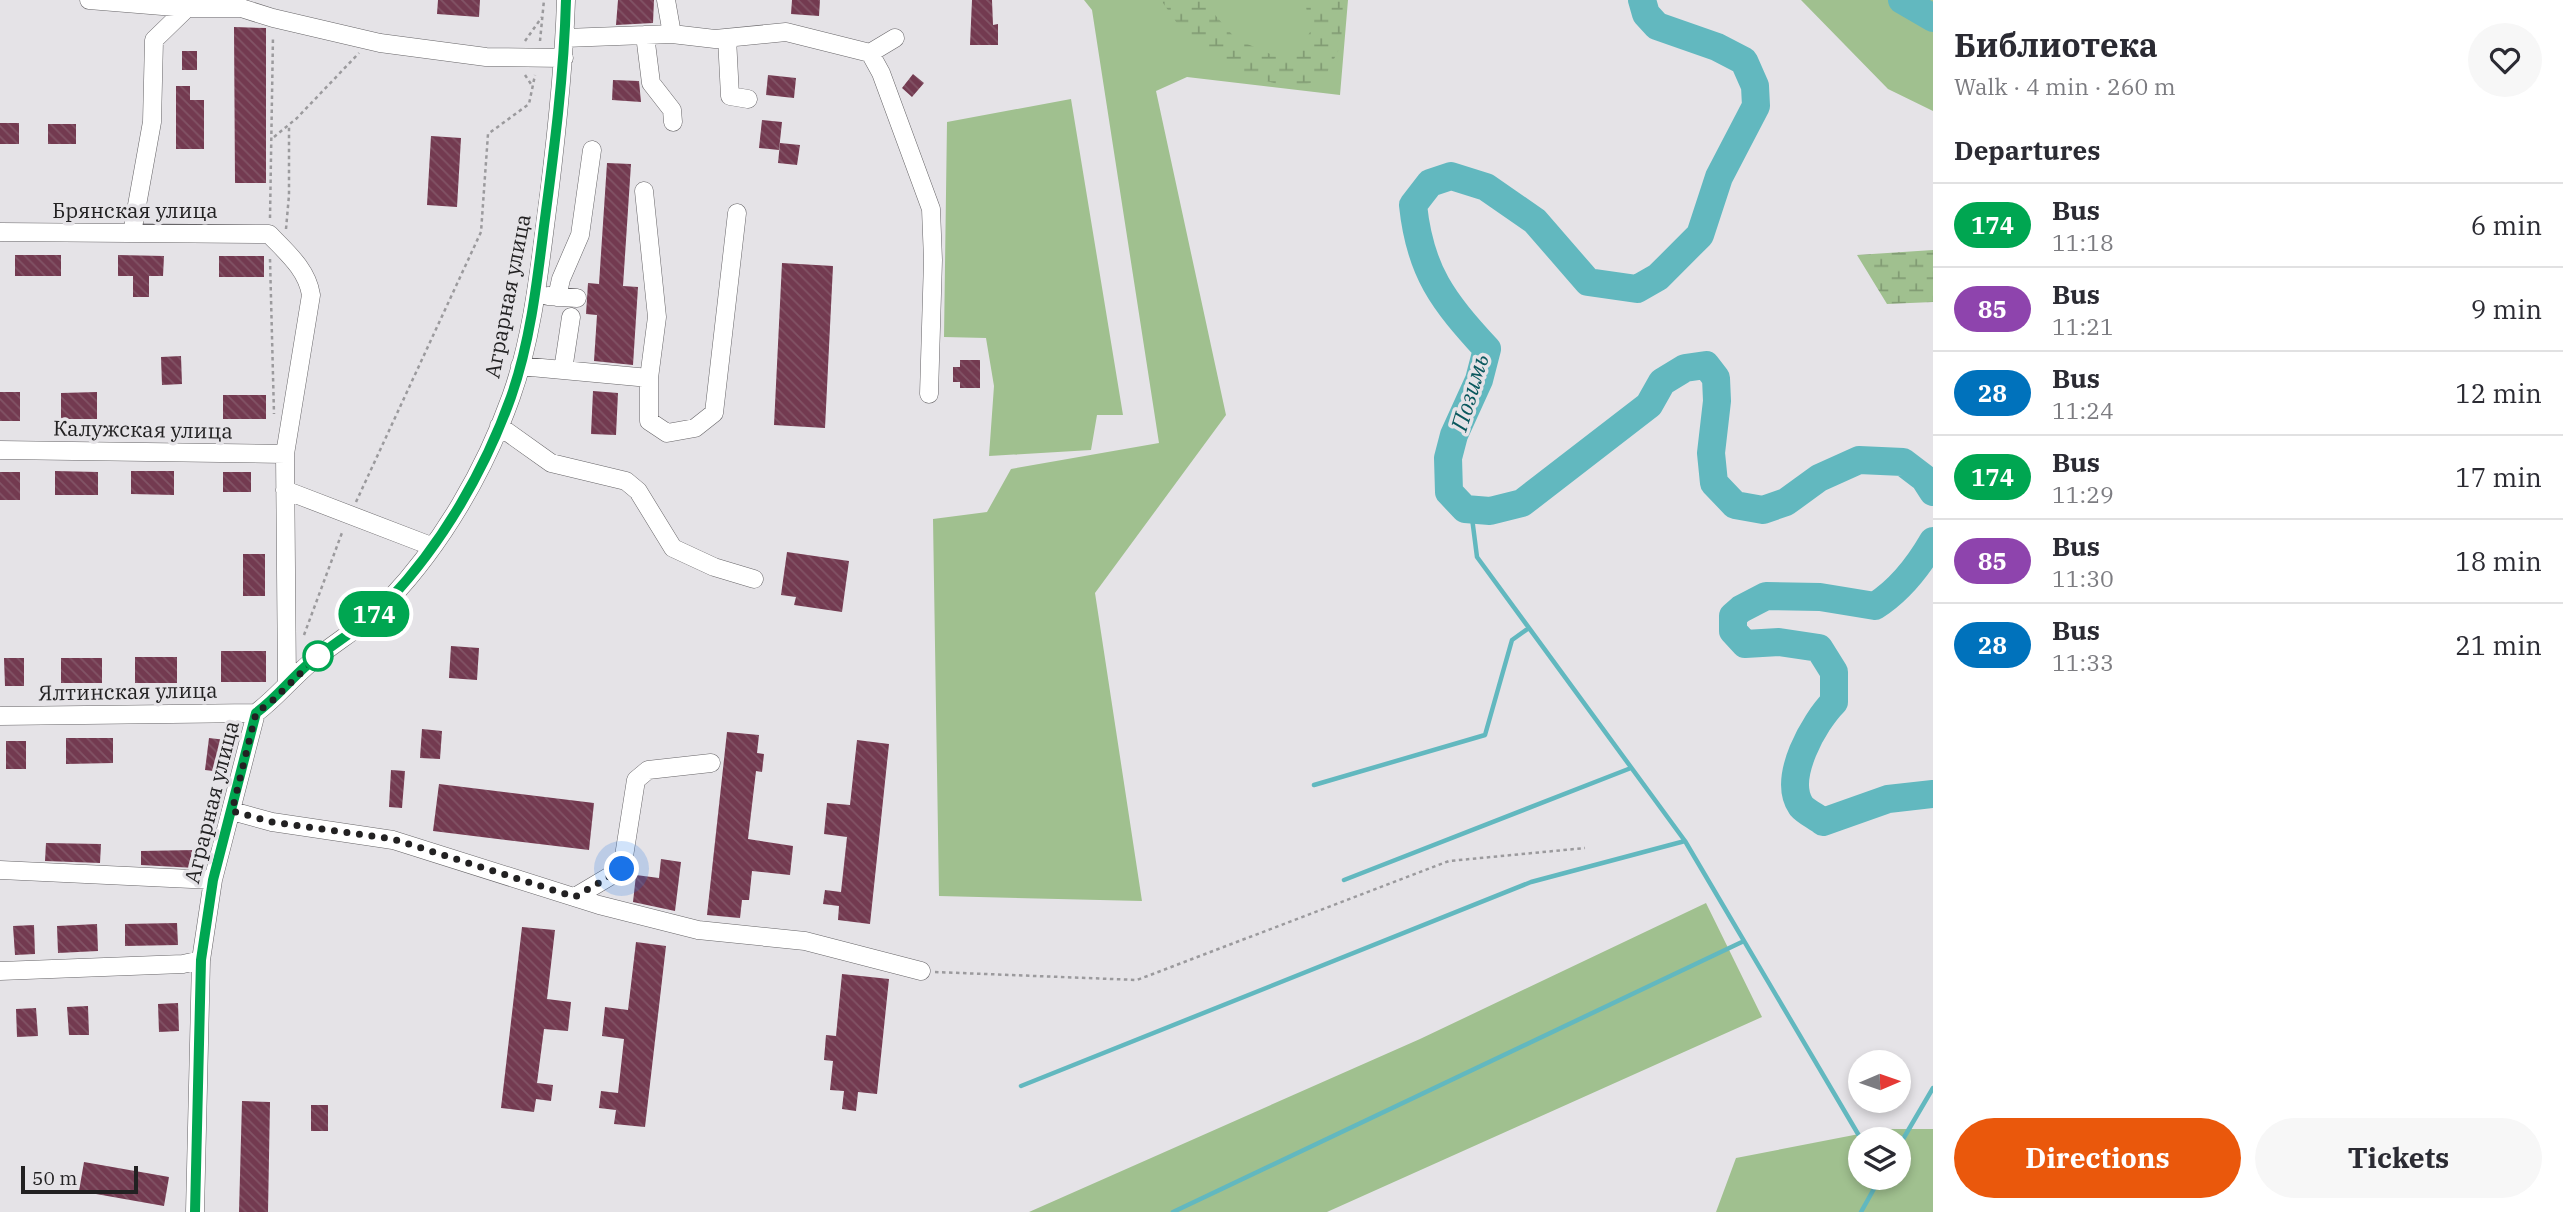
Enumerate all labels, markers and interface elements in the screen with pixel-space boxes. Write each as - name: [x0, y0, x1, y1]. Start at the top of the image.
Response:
- text: Библиотека: [1954, 23, 2158, 66]
- button: heart: [2468, 23, 2542, 97]
- text: Walk · 4 min · 260 m: [1954, 71, 2176, 101]
- text: Departures: [1954, 133, 2100, 167]
- text: Bus: [2052, 193, 2100, 227]
- street label: Брянская улица: [52, 196, 218, 224]
- text: 6 min: [2471, 208, 2542, 242]
- text: 174: [1971, 209, 2014, 241]
- street label: Аграрная улица: [477, 212, 537, 380]
- text: 11:18: [2052, 227, 2114, 257]
- text: Bus: [2052, 277, 2100, 311]
- text: 9 min: [2471, 292, 2542, 326]
- text: 85: [1978, 293, 2007, 325]
- text: 11:21: [2052, 311, 2114, 341]
- water label: Позимь: [1443, 350, 1495, 435]
- text: Bus: [2052, 361, 2100, 395]
- text: 12 min: [2455, 376, 2542, 410]
- text: 28: [1978, 377, 2007, 409]
- text: 11:24: [2052, 395, 2114, 425]
- street label: Калужская улица: [53, 413, 233, 445]
- text: Bus: [2052, 445, 2100, 479]
- text: 17 min: [2455, 460, 2542, 494]
- text: 174: [1971, 461, 2014, 493]
- text: 11:29: [2052, 479, 2114, 509]
- text: Bus: [2052, 529, 2100, 563]
- text: 18 min: [2455, 544, 2542, 578]
- text: 85: [1978, 545, 2007, 577]
- text: 11:30: [2052, 563, 2114, 593]
- line badge: 174: [334, 591, 414, 637]
- text: 174: [352, 598, 396, 630]
- text: Bus: [2052, 613, 2100, 647]
- text: 21 min: [2455, 628, 2542, 662]
- text: 28: [1978, 629, 2007, 661]
- unlabelled marker: [303, 641, 333, 671]
- text: 11:33: [2052, 647, 2114, 677]
- street label: Ялтинская улица: [38, 675, 218, 707]
- street label: Аграрная улица: [177, 718, 245, 886]
- your location: [604, 851, 639, 886]
- north arrow: [1848, 1050, 1911, 1113]
- map controls: [1848, 1050, 1911, 1190]
- button: Directions: [1954, 1118, 2241, 1198]
- button: Tickets: [2255, 1118, 2542, 1198]
- button: layers: [1848, 1127, 1911, 1190]
- scale bar: [21, 1163, 138, 1195]
- text: 50 m: [32, 1166, 77, 1190]

